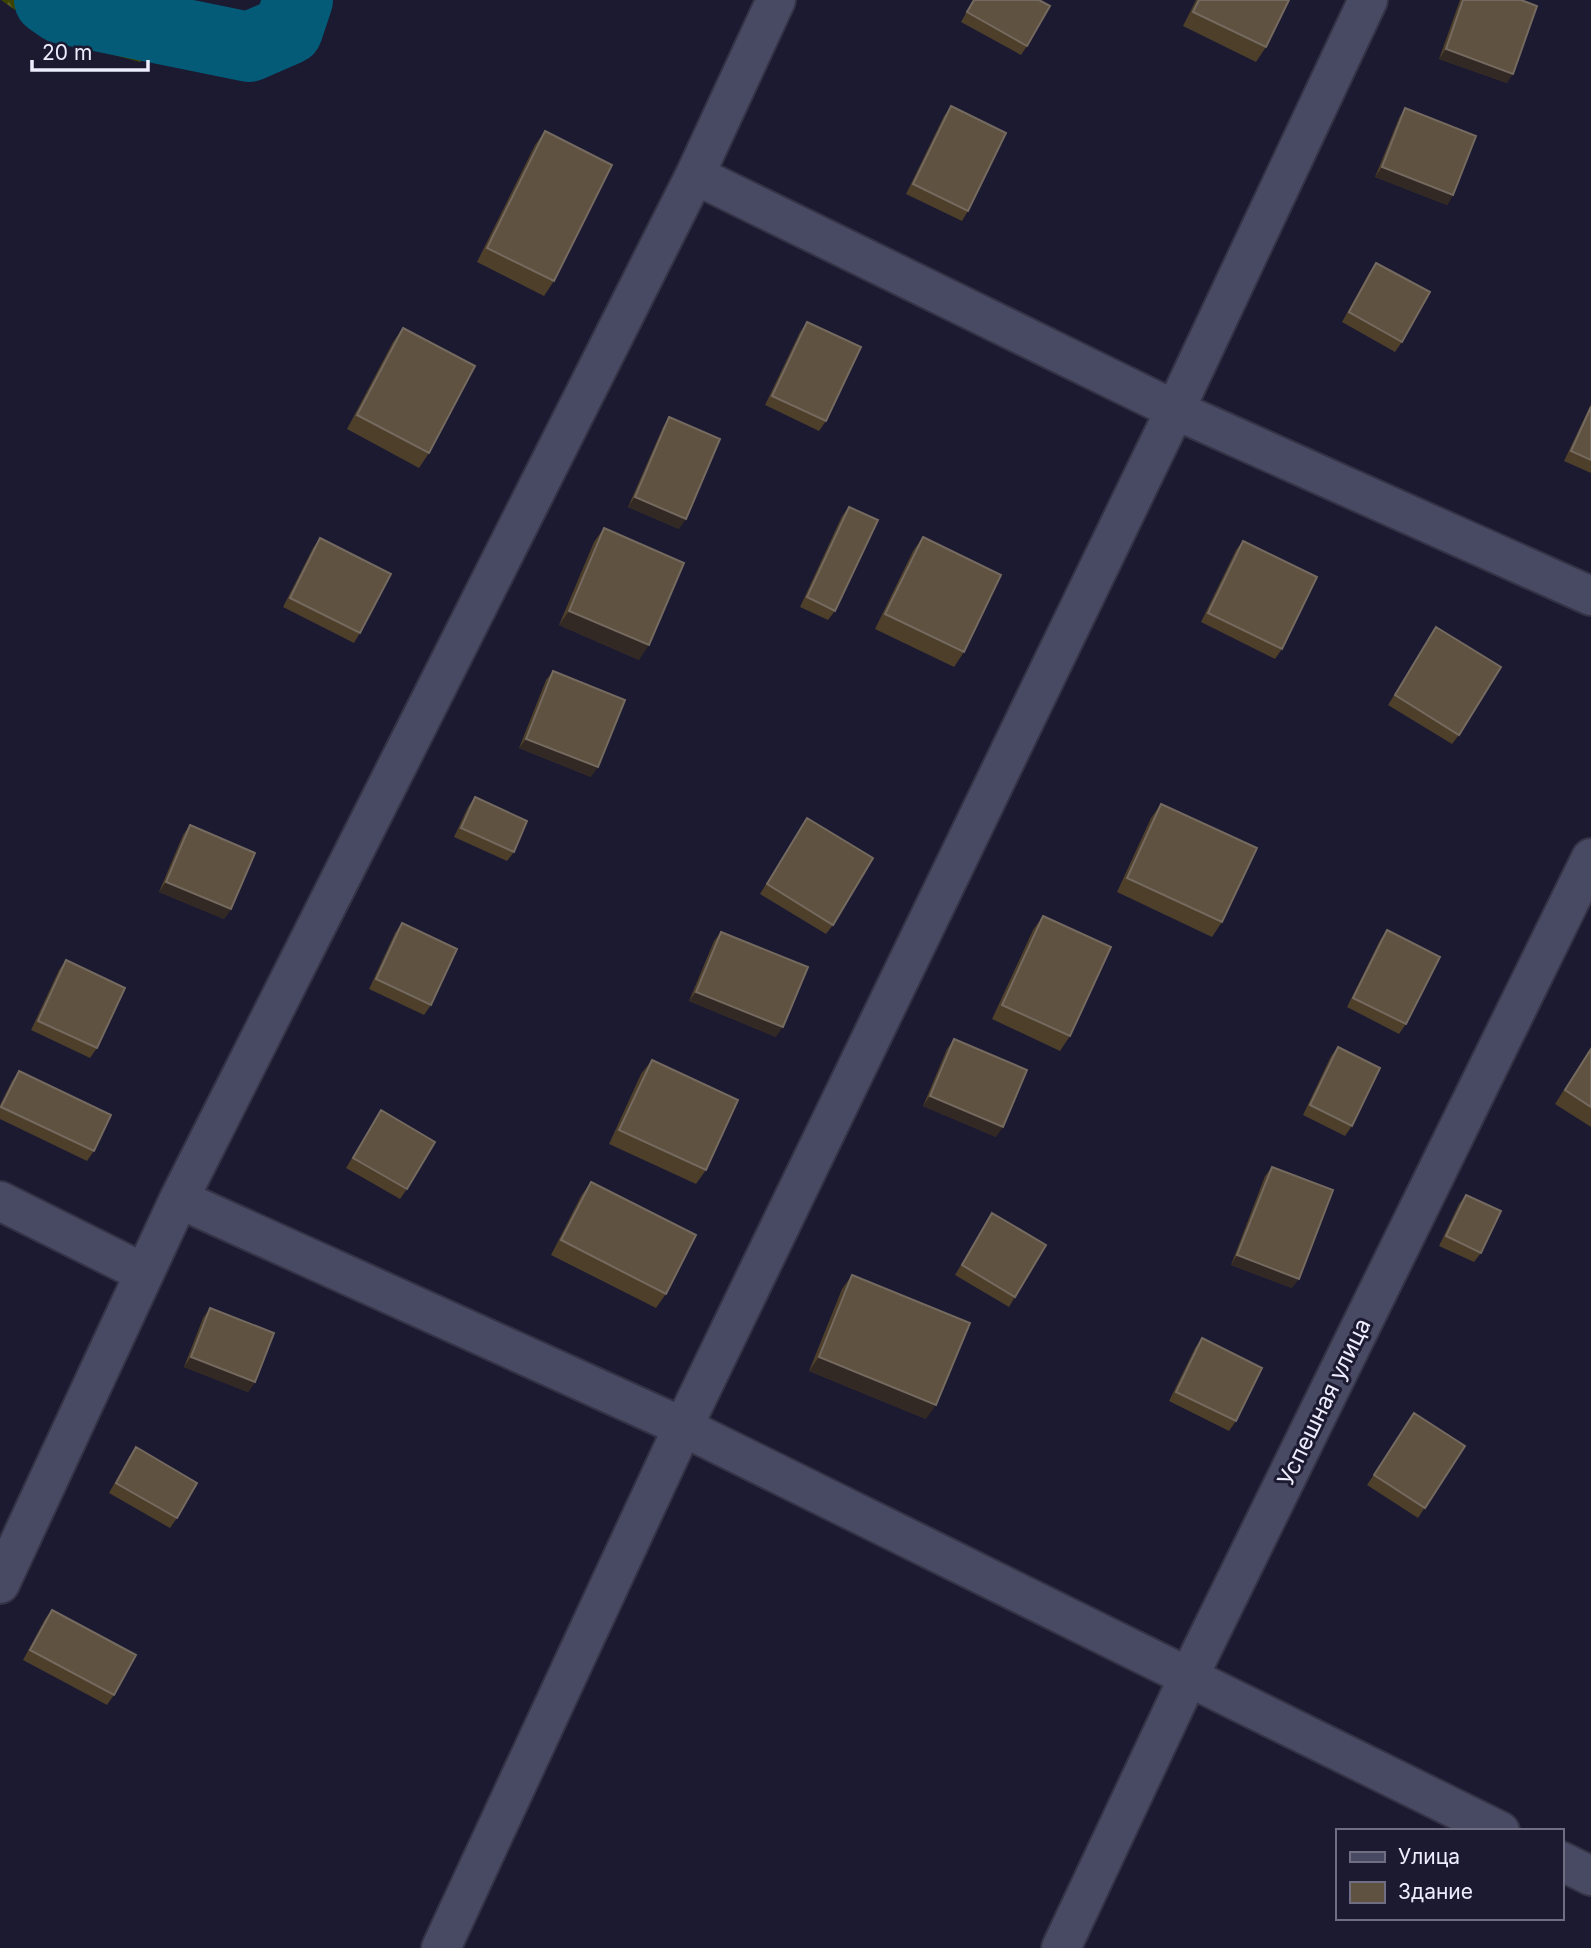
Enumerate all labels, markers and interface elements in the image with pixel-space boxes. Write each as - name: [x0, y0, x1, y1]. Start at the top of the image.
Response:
- scale bar: [32, 28, 147, 72]
- text: 20 m: [42, 40, 92, 65]
- street label: Успешная улица: [1271, 1314, 1377, 1490]
- legend: [1336, 1829, 1563, 1920]
- text: Улица: [1398, 1844, 1460, 1869]
- text: Здание: [1398, 1879, 1473, 1904]

